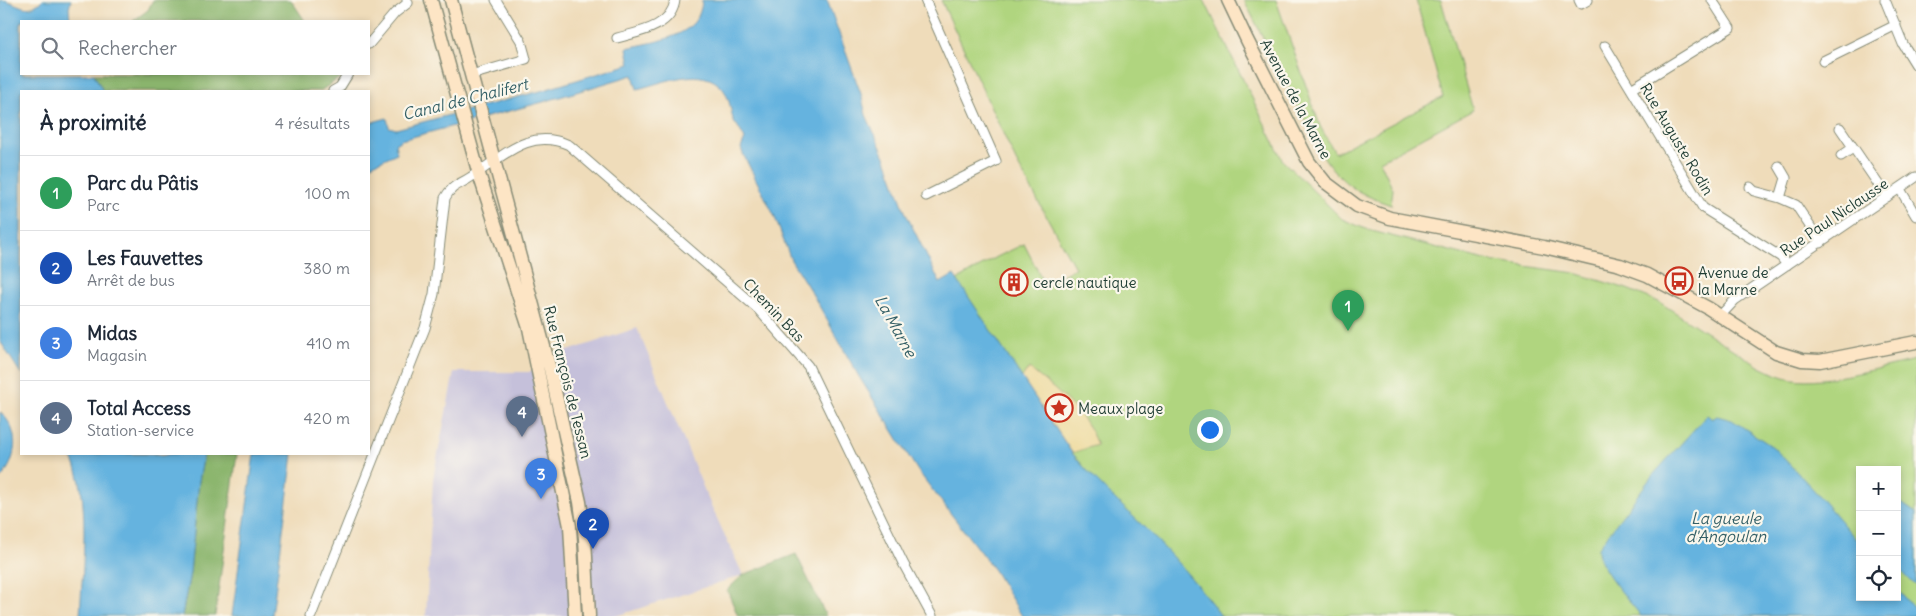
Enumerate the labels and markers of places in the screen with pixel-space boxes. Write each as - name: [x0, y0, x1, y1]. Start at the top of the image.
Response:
- place label: Avenue de la Marne: [1698, 263, 1769, 299]
- bus stop icon: Avenue de la Marne: [1664, 266, 1694, 296]
- building icon: cercle nautique: [999, 267, 1029, 297]
- place label: cercle nautique: [1033, 273, 1137, 292]
- pin: 1: [1332, 290, 1364, 331]
- place icon: Meaux plage: [1044, 393, 1074, 423]
- pin: 4: [506, 396, 538, 437]
- place label: Meaux plage: [1078, 399, 1163, 418]
- pin: 3: [525, 458, 557, 499]
- pin: 2: [577, 508, 609, 549]

